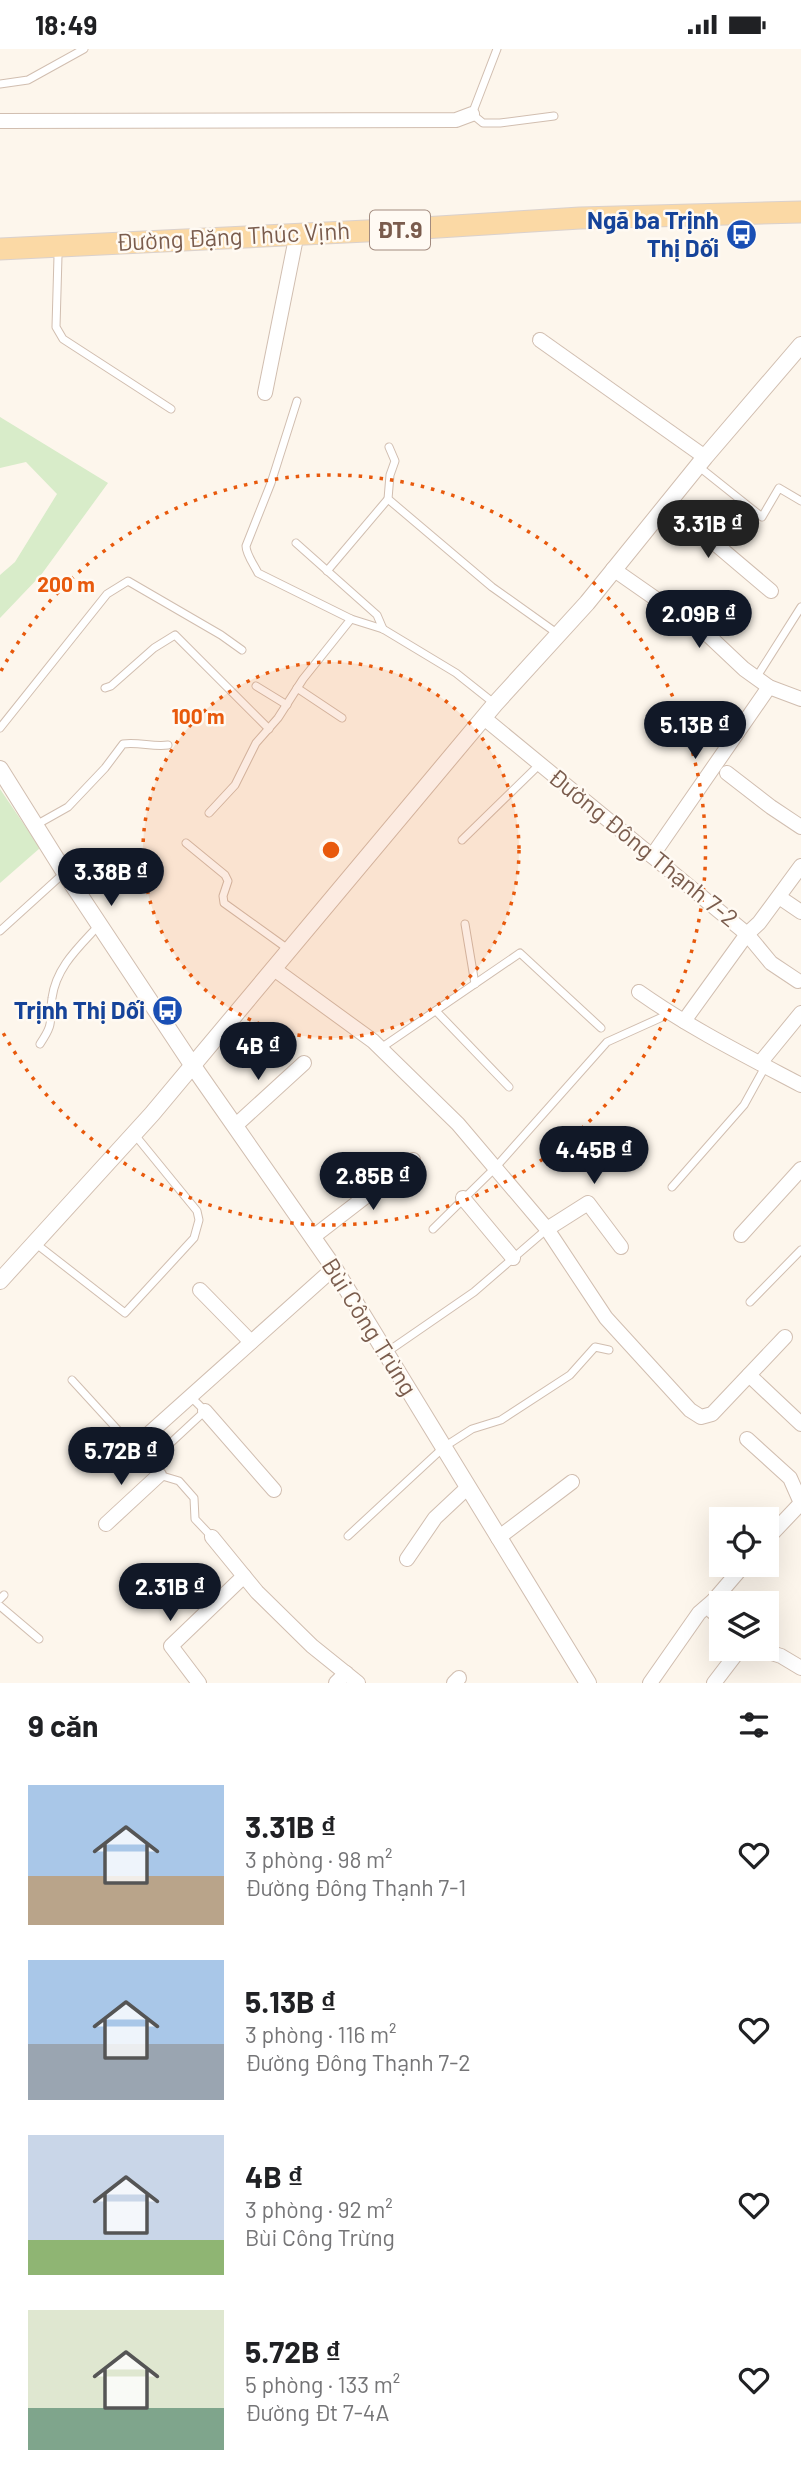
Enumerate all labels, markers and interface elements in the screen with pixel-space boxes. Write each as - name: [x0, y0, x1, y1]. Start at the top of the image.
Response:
- text: 18:49: [35, 9, 97, 40]
- place label: Ngã ba Trịnh Thị Dối: [587, 205, 719, 262]
- road number: ĐT.9: [370, 211, 430, 249]
- street label: Đường Đặng Thúc Vịnh: [115, 215, 351, 256]
- bus stop icon: Ngã ba Trịnh Thị Dối: [725, 218, 759, 252]
- pin: 3.31B ₫: [643, 501, 773, 560]
- text: 3.31B ₫: [673, 509, 743, 537]
- text: 200 m: [37, 571, 95, 596]
- pin: 2.09B ₫: [634, 591, 764, 650]
- text: 2.09B ₫: [662, 599, 736, 627]
- pin: 5.13B ₫: [630, 701, 760, 761]
- text: 100 m: [171, 703, 225, 728]
- text: 5.13B ₫: [660, 710, 730, 738]
- street label: Đường Đông Thạnh 7-2: [543, 761, 745, 932]
- centre of rings: [319, 838, 343, 862]
- pin: 3.38B ₫: [46, 849, 176, 908]
- text: 3.38B ₫: [74, 857, 148, 885]
- bus stop icon: Trịnh Thị Dối: [151, 994, 185, 1028]
- place label: Trịnh Thị Dối: [14, 995, 145, 1024]
- pin: 4B ₫: [217, 1023, 299, 1082]
- text: 4B ₫: [236, 1031, 280, 1059]
- pin: 4.45B ₫: [529, 1127, 659, 1186]
- text: 4.45B ₫: [555, 1135, 633, 1163]
- pin: 2.85B ₫: [308, 1153, 438, 1212]
- text: 2.85B ₫: [336, 1161, 410, 1189]
- street label: Bùi Công Trừng: [317, 1252, 424, 1400]
- pin: 5.72B ₫: [56, 1427, 186, 1487]
- text: 5.72B ₫: [84, 1436, 158, 1464]
- map controls: [709, 1507, 779, 1661]
- button: locate: [709, 1507, 779, 1577]
- pin: 2.31B ₫: [105, 1563, 235, 1623]
- text: 2.31B ₫: [135, 1572, 205, 1600]
- button: layers: [709, 1591, 779, 1661]
- icon: filters: [735, 1706, 773, 1744]
- text: 9 căn: [28, 1707, 98, 1743]
- text: 3.31B ₫: [245, 1808, 336, 1844]
- icon: home: [84, 1813, 168, 1897]
- icon: heart: [735, 1836, 773, 1874]
- text: 3 phòng · 98 m²: [245, 1845, 393, 1873]
- text: Đường Đông Thạnh 7-1: [245, 1873, 466, 1901]
- text: 5.13B ₫: [245, 1983, 336, 2019]
- icon: home: [84, 1988, 168, 2072]
- icon: heart: [735, 2011, 773, 2049]
- text: 3 phòng · 116 m²: [245, 2020, 397, 2048]
- text: Đường Đông Thạnh 7-2: [245, 2048, 471, 2076]
- text: 4B ₫: [245, 2158, 303, 2194]
- icon: home: [84, 2163, 168, 2247]
- icon: heart: [735, 2186, 773, 2224]
- text: 3 phòng · 92 m²: [245, 2195, 393, 2223]
- text: Bùi Công Trừng: [245, 2223, 395, 2251]
- text: 5.72B ₫: [245, 2333, 341, 2369]
- icon: home: [84, 2338, 168, 2422]
- icon: heart: [735, 2361, 773, 2399]
- text: 5 phòng · 133 m²: [245, 2370, 400, 2398]
- text: Đường Đt 7-4A: [245, 2398, 389, 2426]

